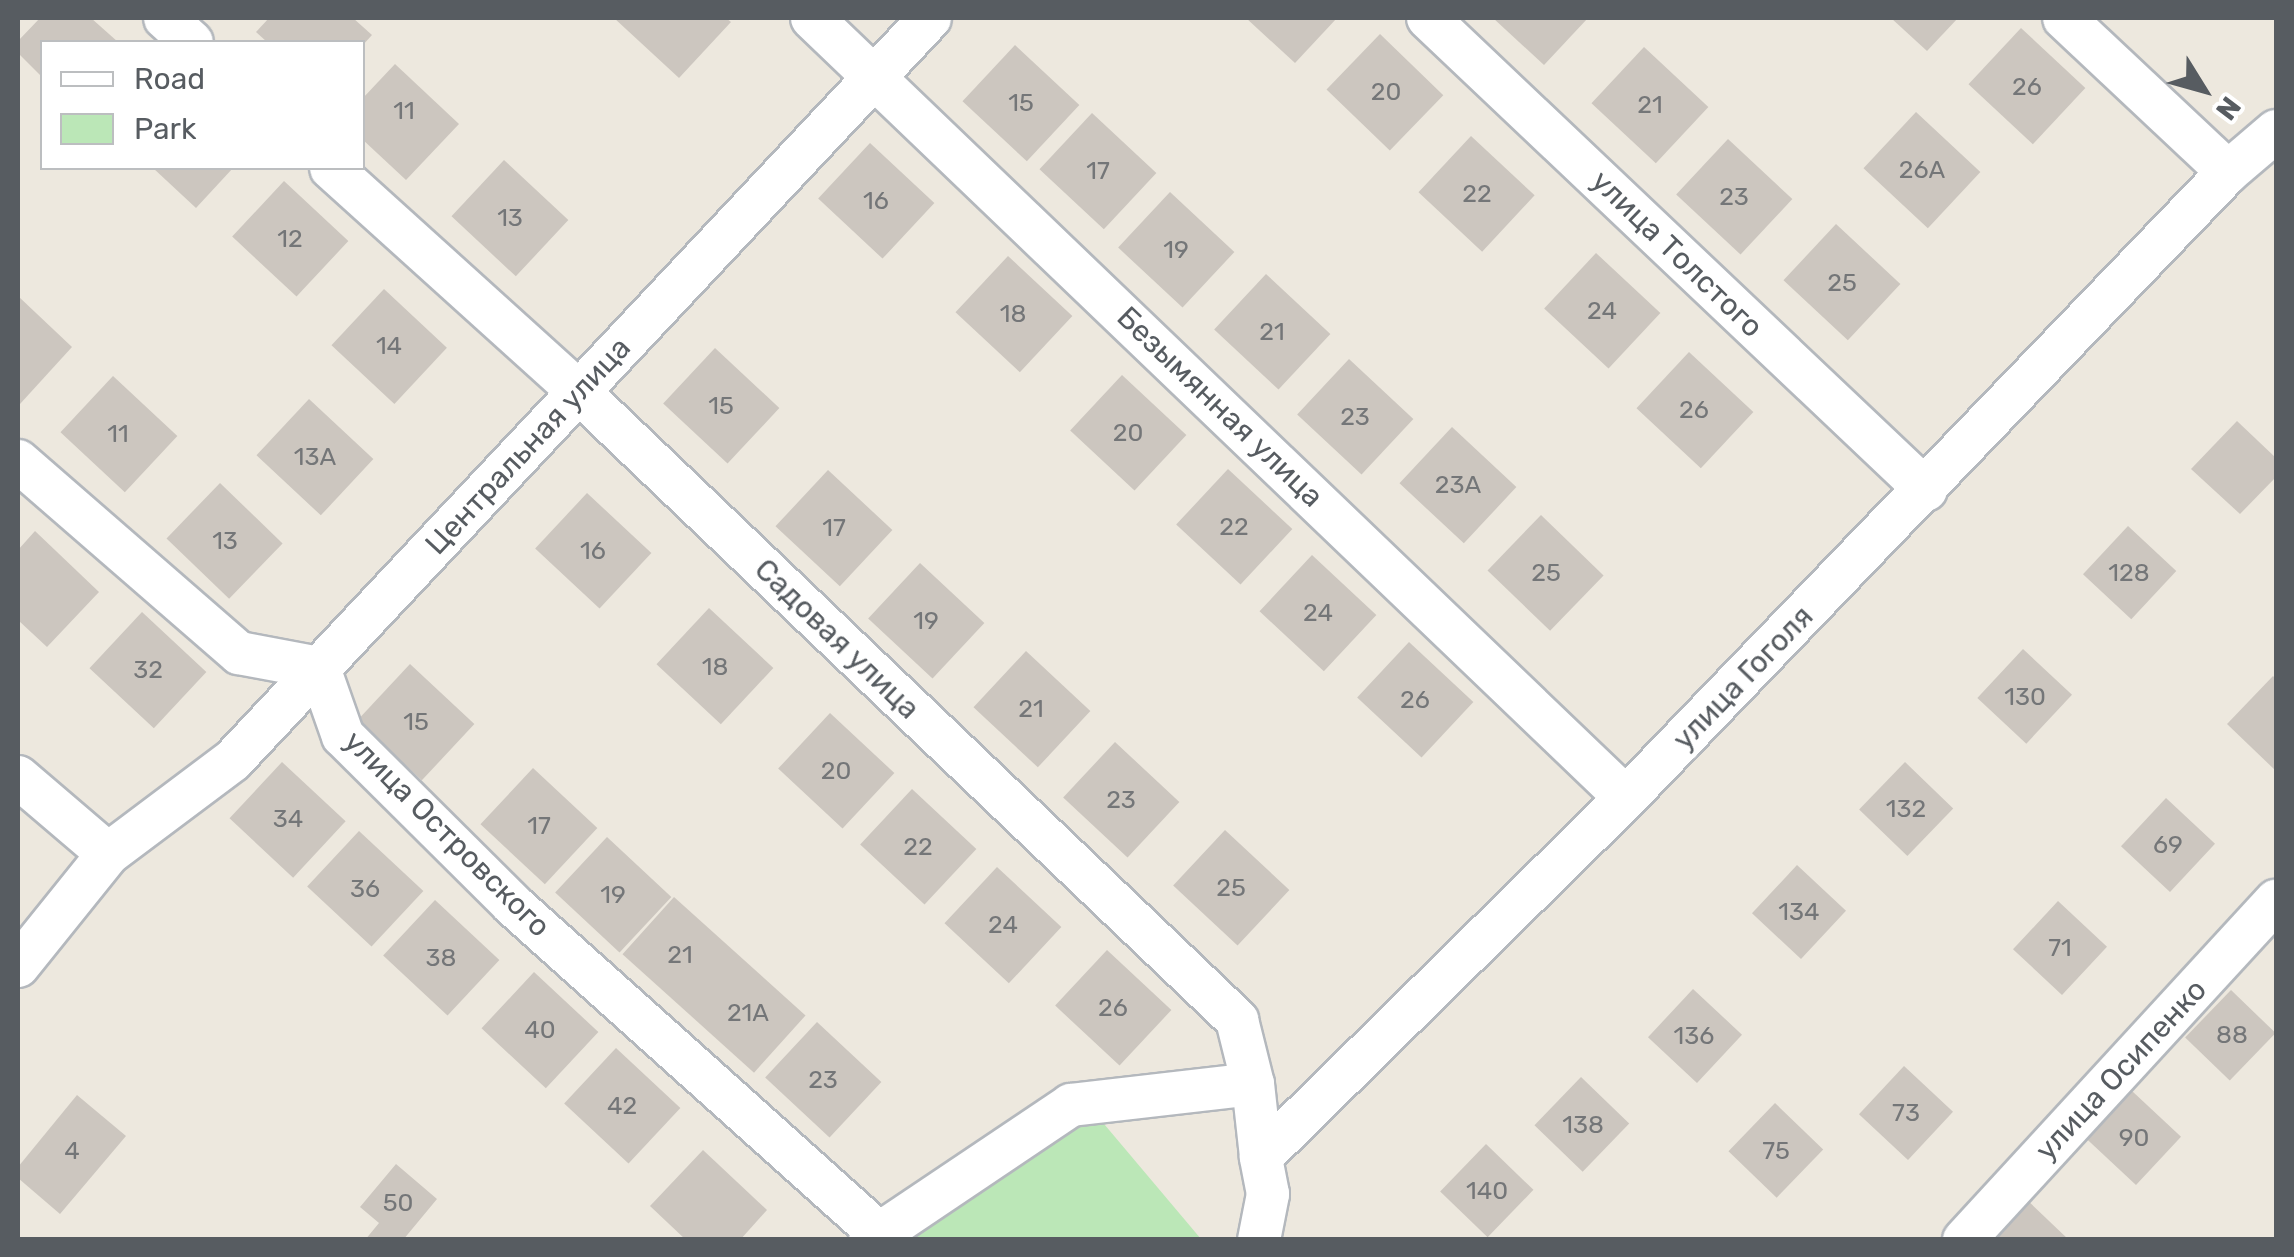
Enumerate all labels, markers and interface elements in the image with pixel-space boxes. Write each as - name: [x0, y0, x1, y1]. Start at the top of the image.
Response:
- legend: [40, 40, 365, 170]
- north arrow: [2154, 40, 2254, 140]
- text: Road: [134, 61, 205, 97]
- house number: 26: [2012, 72, 2042, 102]
- house number: 20: [1371, 77, 1401, 107]
- house number: 15: [1008, 88, 1034, 118]
- house number: 21: [1637, 90, 1663, 120]
- text: N: [2209, 90, 2248, 126]
- house number: 11: [393, 96, 415, 126]
- text: Park: [134, 111, 196, 147]
- house number: 26А: [1899, 155, 1945, 185]
- house number: 17: [1086, 156, 1110, 186]
- street label: улица Толстого: [1584, 163, 1770, 345]
- house number: 22: [1462, 179, 1492, 209]
- house number: 23: [1719, 182, 1749, 212]
- house number: 16: [863, 186, 889, 216]
- house number: 13: [497, 203, 523, 233]
- house number: 12: [277, 224, 303, 254]
- house number: 19: [1163, 235, 1189, 265]
- house number: 25: [1827, 268, 1857, 298]
- house number: 24: [1587, 296, 1617, 326]
- house number: 18: [1000, 299, 1026, 329]
- street label: Безымянная улица: [1109, 299, 1331, 515]
- house number: 21: [1259, 317, 1285, 347]
- street label: Центральная улица: [418, 330, 638, 562]
- house number: 14: [376, 331, 402, 361]
- house number: 15: [708, 391, 734, 421]
- house number: 26: [1679, 395, 1709, 425]
- house number: 23: [1340, 402, 1370, 432]
- house number: 20: [1113, 418, 1143, 448]
- house number: 11: [107, 419, 129, 449]
- house number: 13А: [294, 442, 336, 472]
- house number: 23А: [1435, 470, 1481, 500]
- house number: 22: [1219, 512, 1249, 542]
- house number: 17: [822, 513, 846, 543]
- house number: 13: [212, 526, 238, 556]
- house number: 16: [580, 536, 606, 566]
- street label: Садовая улица: [747, 551, 927, 727]
- house number: 25: [1531, 558, 1561, 588]
- house number: 128: [2108, 558, 2150, 588]
- house number: 24: [1303, 598, 1333, 628]
- street label: улица Гоголя: [1665, 599, 1821, 757]
- house number: 19: [913, 606, 939, 636]
- house number: 18: [702, 652, 728, 682]
- house number: 32: [133, 655, 163, 685]
- house number: 130: [2004, 682, 2046, 712]
- house number: 26: [1400, 685, 1430, 715]
- house number: 21: [1018, 694, 1044, 724]
- house number: 15: [403, 707, 429, 737]
- street label: улица Островского: [336, 723, 558, 945]
- house number: 20: [821, 756, 851, 786]
- house number: 23: [1106, 785, 1136, 815]
- house number: 132: [1886, 794, 1926, 824]
- house number: 34: [273, 804, 303, 834]
- house number: 17: [527, 811, 551, 841]
- house number: 69: [2153, 830, 2183, 860]
- house number: 22: [903, 832, 933, 862]
- house number: 25: [1216, 873, 1246, 903]
- house number: 36: [350, 874, 380, 904]
- house number: 19: [600, 880, 626, 910]
- house number: 134: [1778, 897, 1820, 927]
- house number: 24: [988, 910, 1018, 940]
- house number: 71: [2048, 933, 2072, 963]
- house number: 21: [667, 940, 693, 970]
- house number: 38: [426, 943, 456, 973]
- street label: улица Осипенко: [2028, 972, 2214, 1168]
- house number: 26: [1098, 993, 1128, 1023]
- house number: 21А: [727, 998, 769, 1028]
- house number: 40: [524, 1015, 556, 1045]
- house number: 88: [2216, 1020, 2248, 1050]
- house number: 136: [1674, 1021, 1714, 1051]
- house number: 23: [808, 1065, 838, 1095]
- house number: 42: [607, 1091, 637, 1121]
- house number: 73: [1892, 1098, 1920, 1128]
- house number: 138: [1562, 1110, 1604, 1140]
- house number: 90: [2119, 1123, 2149, 1153]
- house number: 4: [64, 1136, 80, 1166]
- house number: 75: [1762, 1136, 1790, 1166]
- house number: 140: [1466, 1176, 1508, 1206]
- house number: 50: [383, 1188, 413, 1218]

